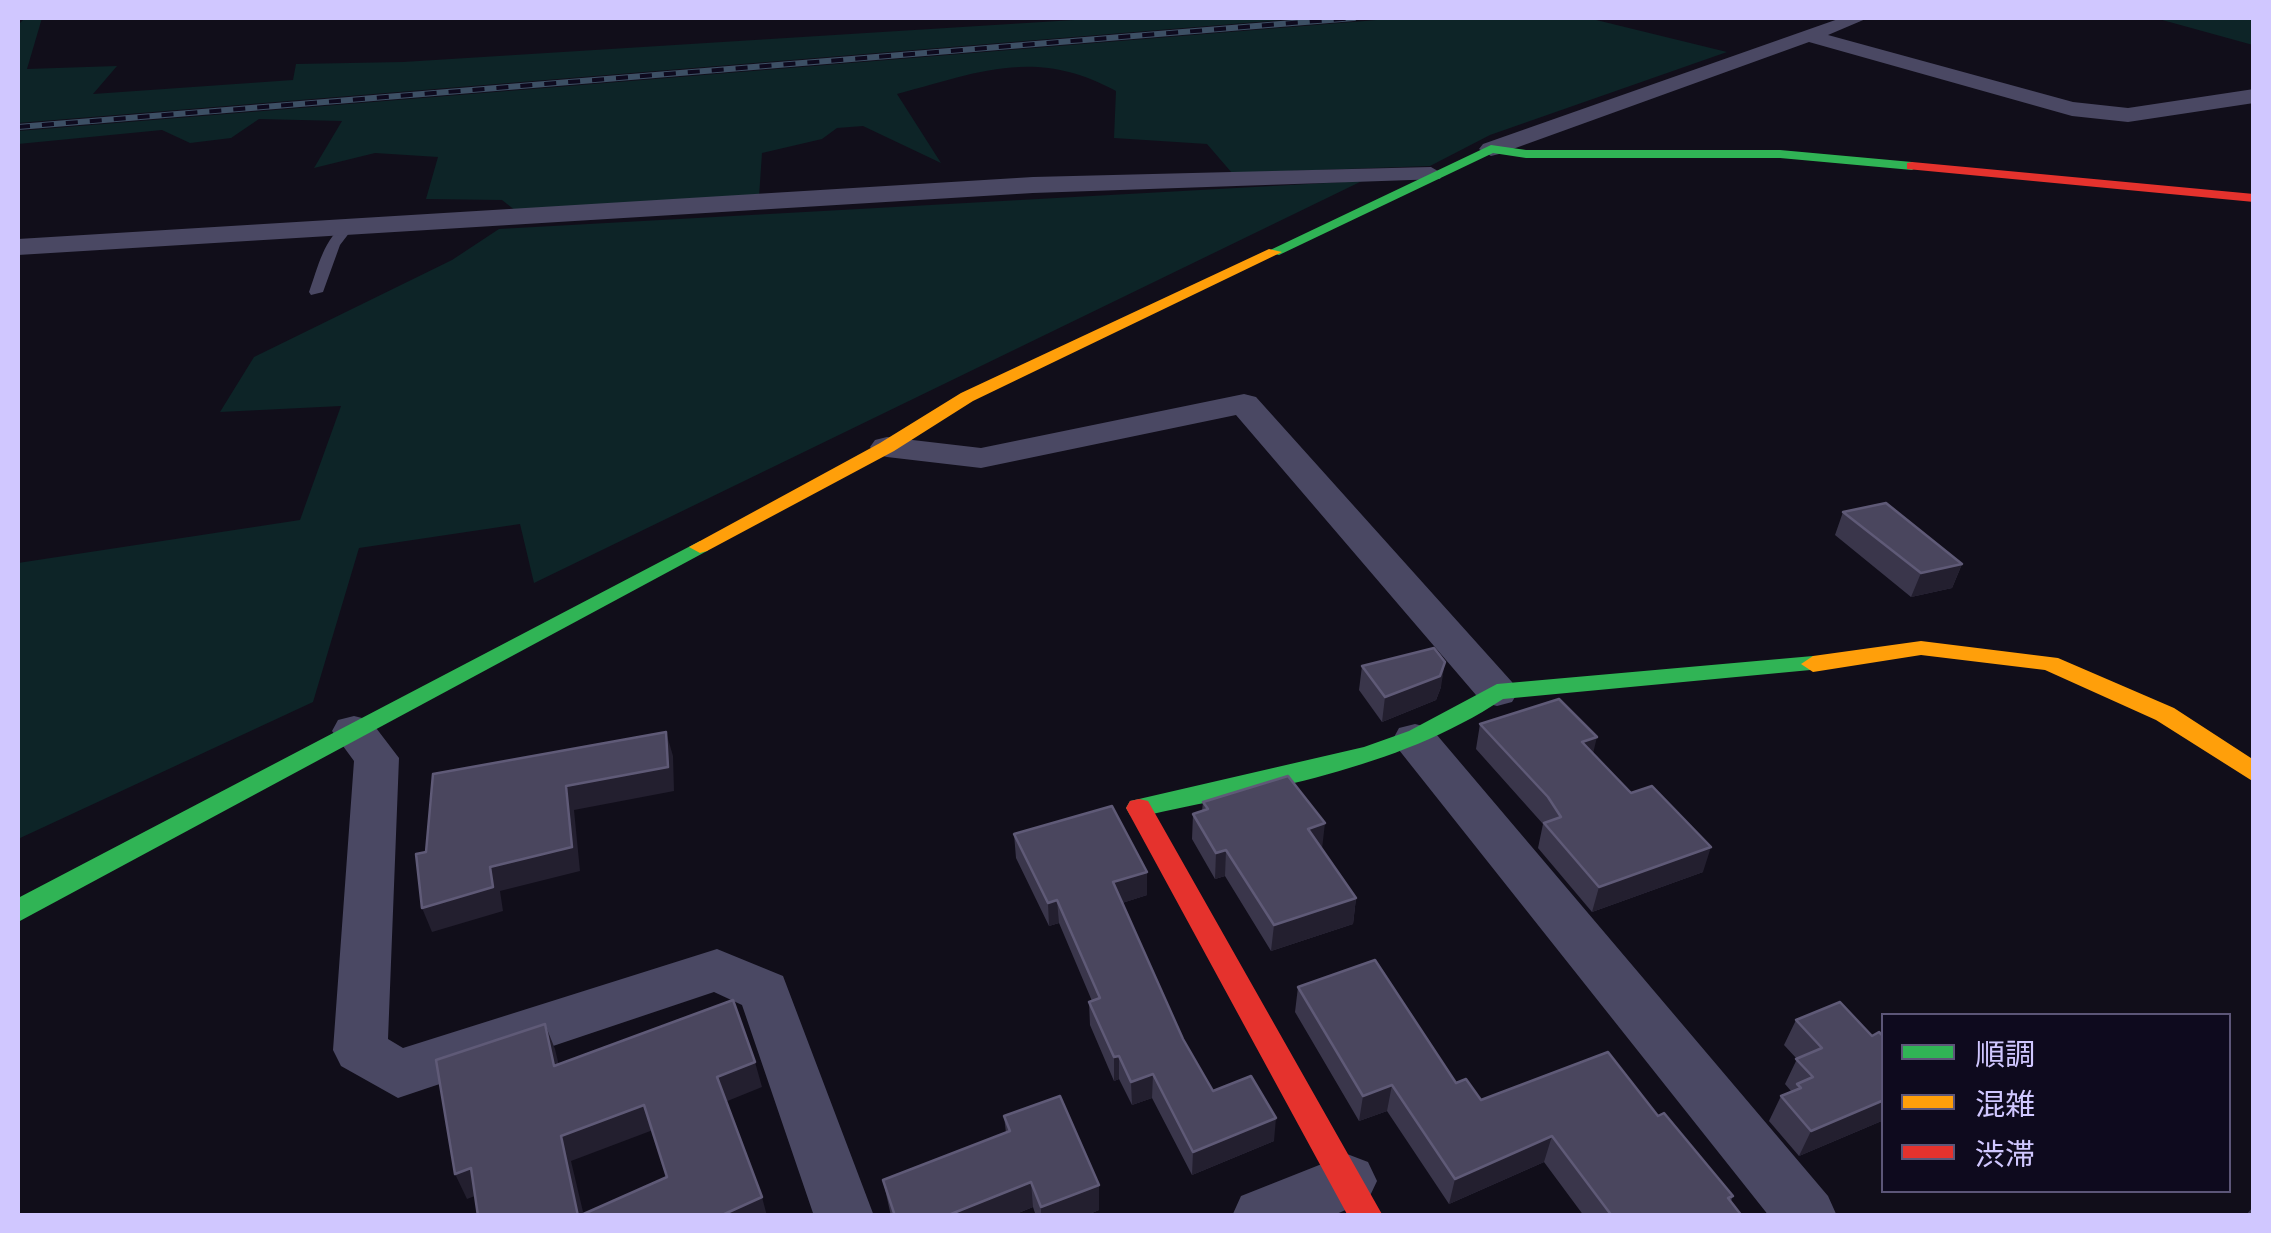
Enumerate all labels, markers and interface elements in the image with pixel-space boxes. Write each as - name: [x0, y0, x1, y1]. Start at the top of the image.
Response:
- legend: [1881, 1013, 2231, 1193]
- text: 順調: [1975, 1033, 2035, 1074]
- text: 混雑: [1975, 1083, 2035, 1124]
- text: 渋滞: [1975, 1133, 2035, 1174]

